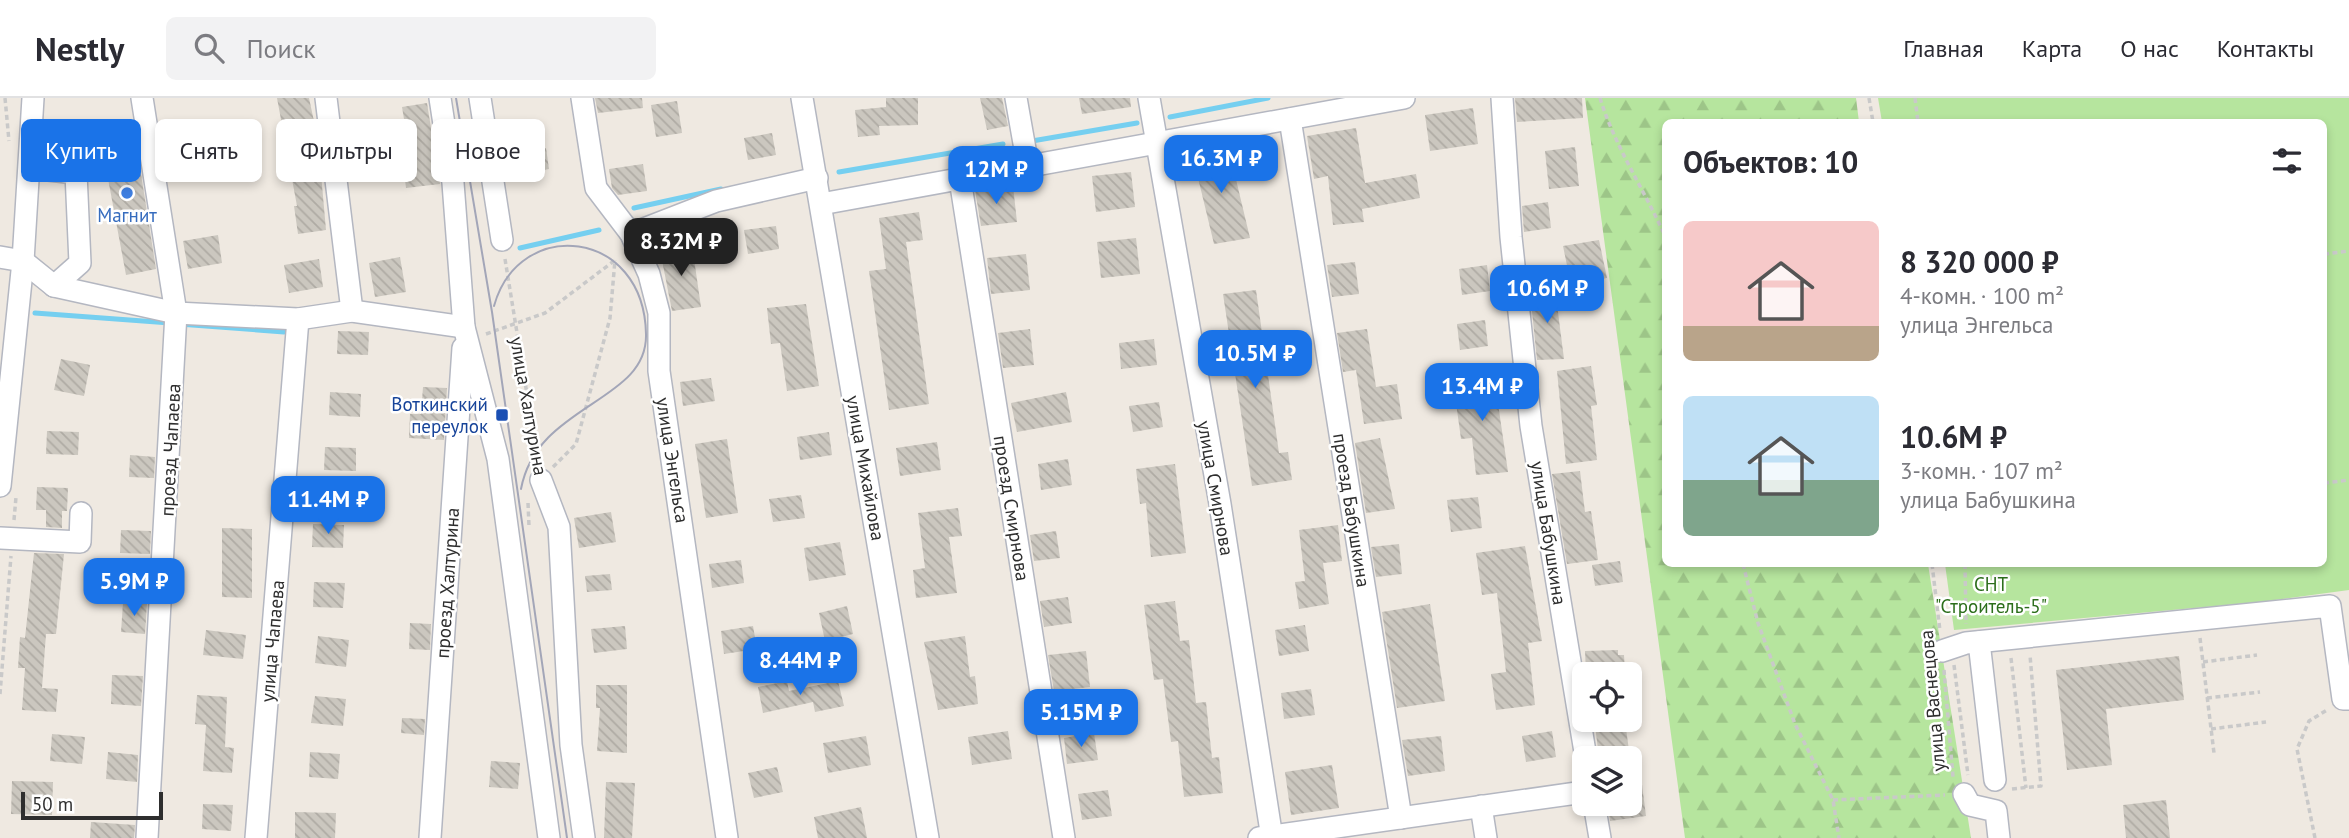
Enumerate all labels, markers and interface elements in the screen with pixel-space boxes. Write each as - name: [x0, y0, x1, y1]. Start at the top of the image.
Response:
- search box: [166, 17, 656, 80]
- text: Nestly: [35, 27, 124, 70]
- icon: search: [190, 29, 228, 67]
- text: Поиск: [246, 32, 316, 65]
- text: Главная: [1903, 33, 1984, 64]
- text: Карта: [2022, 33, 2082, 64]
- text: О нас: [2120, 33, 2179, 64]
- text: Контакты: [2217, 33, 2314, 64]
- chip: Купить: [21, 119, 141, 182]
- chip: Снять: [155, 119, 262, 182]
- chip: Фильтры: [276, 119, 417, 182]
- chip: Новое: [431, 119, 545, 182]
- pin: 16.3M ₽: [1156, 136, 1286, 195]
- text: Объектов: 10: [1683, 142, 1858, 181]
- icon: filters: [2268, 142, 2306, 180]
- text: 16.3M ₽: [1180, 143, 1262, 172]
- pin: 12M ₽: [947, 146, 1045, 206]
- text: 12M ₽: [964, 154, 1028, 183]
- marker: Магнит: [119, 185, 135, 201]
- place label: Магнит: [97, 203, 157, 227]
- pin: 8.32M ₽: [616, 218, 746, 278]
- text: 8.32M ₽: [640, 226, 722, 255]
- text: 8 320 000 ₽: [1900, 242, 2059, 281]
- icon: home: [1739, 249, 1823, 333]
- pin: 10.6M ₽: [1482, 266, 1612, 325]
- text: 10.6M ₽: [1506, 273, 1588, 302]
- text: 4-комн. · 100 m²: [1900, 281, 2064, 310]
- text: улица Энгельса: [1900, 310, 2053, 339]
- pin: 10.5M ₽: [1190, 330, 1320, 390]
- street label: улица Халтурина: [505, 335, 553, 477]
- text: 10.5M ₽: [1214, 338, 1296, 367]
- pin: 13.4M ₽: [1417, 364, 1547, 423]
- text: 13.4M ₽: [1441, 371, 1523, 400]
- street label: проезд Чапаева: [155, 383, 185, 517]
- place label: Воткинский переулок: [391, 392, 488, 438]
- street label: улица Михайлова: [841, 394, 891, 542]
- street label: улица Энгельса: [651, 396, 695, 524]
- marker: Воткинский переулок: [494, 407, 510, 423]
- text: 10.6M ₽: [1900, 417, 2007, 456]
- street label: улица Смирнова: [1192, 419, 1240, 557]
- icon: home: [1739, 424, 1823, 508]
- street label: проезд Бабушкина: [1328, 431, 1376, 589]
- street label: проезд Смирнова: [989, 433, 1035, 583]
- text: 3-комн. · 107 m²: [1900, 456, 2063, 485]
- street label: улица Бабушкина: [1526, 459, 1572, 607]
- pin: 11.4M ₽: [263, 476, 393, 536]
- text: 11.4M ₽: [287, 484, 369, 513]
- text: улица Бабушкина: [1900, 485, 2076, 514]
- street label: проезд Халтурина: [430, 507, 464, 659]
- pin: 5.9M ₽: [77, 559, 191, 618]
- text: 5.9M ₽: [99, 566, 169, 595]
- park label: СНТ "Строитель-5": [1935, 572, 2047, 618]
- street label: улица Чапаева: [255, 579, 289, 703]
- street label: улица Васнецова: [1914, 629, 1950, 773]
- pin: 8.44M ₽: [735, 638, 865, 697]
- text: 8.44M ₽: [759, 645, 841, 674]
- map controls: [1572, 662, 1642, 816]
- button: locate: [1572, 662, 1642, 732]
- pin: 5.15M ₽: [1016, 690, 1146, 749]
- text: 5.15M ₽: [1040, 697, 1122, 726]
- button: layers: [1572, 746, 1642, 816]
- scale bar: [21, 789, 163, 821]
- text: 50 m: [32, 792, 73, 816]

